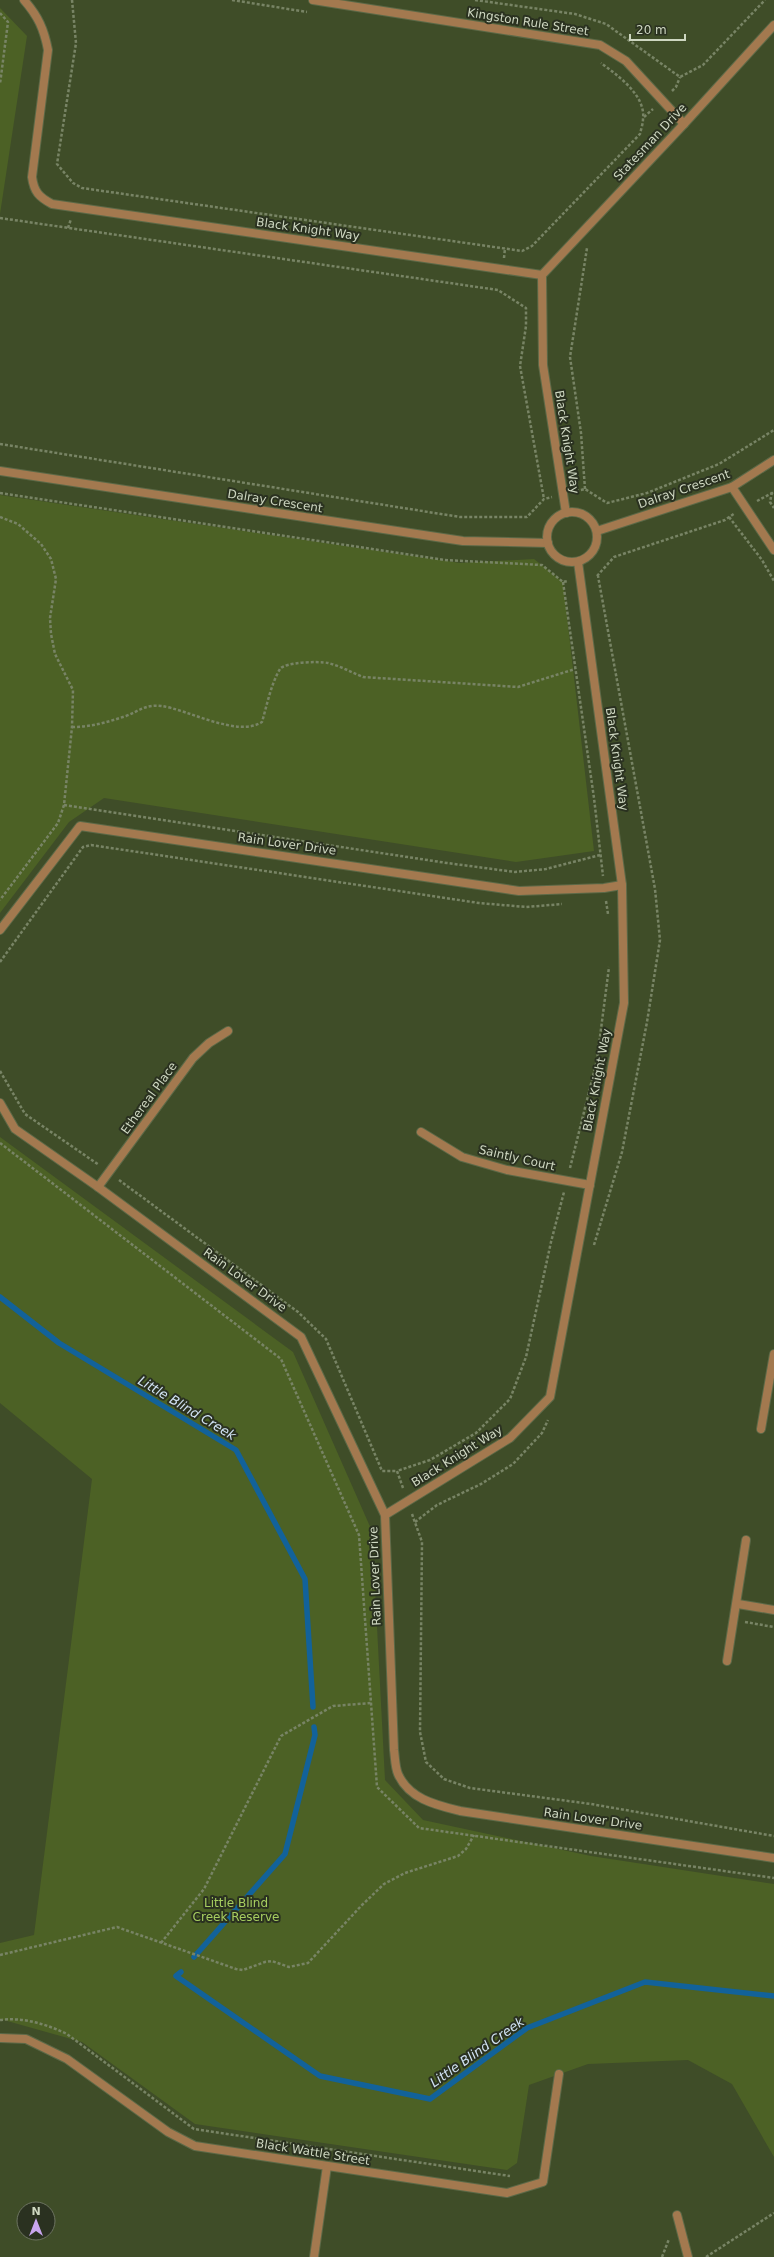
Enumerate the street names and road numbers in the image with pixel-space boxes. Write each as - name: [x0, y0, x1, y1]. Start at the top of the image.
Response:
- street label: Kingston Rule Street: [466, 6, 590, 39]
- street label: Statesman Drive: [611, 100, 689, 184]
- street label: Black Knight Way: [255, 215, 361, 243]
- street label: Black Knight Way: [552, 389, 582, 495]
- street label: Dalray Crescent: [636, 467, 732, 511]
- street label: Dalray Crescent: [226, 487, 324, 515]
- street label: Black Knight Way: [603, 706, 631, 812]
- street label: Rain Lover Drive: [237, 830, 337, 858]
- street label: Black Knight Way: [580, 1027, 614, 1133]
- street label: Ethereal Place: [118, 1059, 180, 1137]
- street label: Saintly Court: [478, 1142, 557, 1174]
- street label: Rain Lover Drive: [201, 1245, 289, 1315]
- street label: Black Knight Way: [409, 1422, 505, 1490]
- street label: Rain Lover Drive: [366, 1526, 384, 1626]
- street label: Rain Lover Drive: [543, 1805, 643, 1833]
- street label: Black Wattle Street: [255, 2136, 371, 2168]

